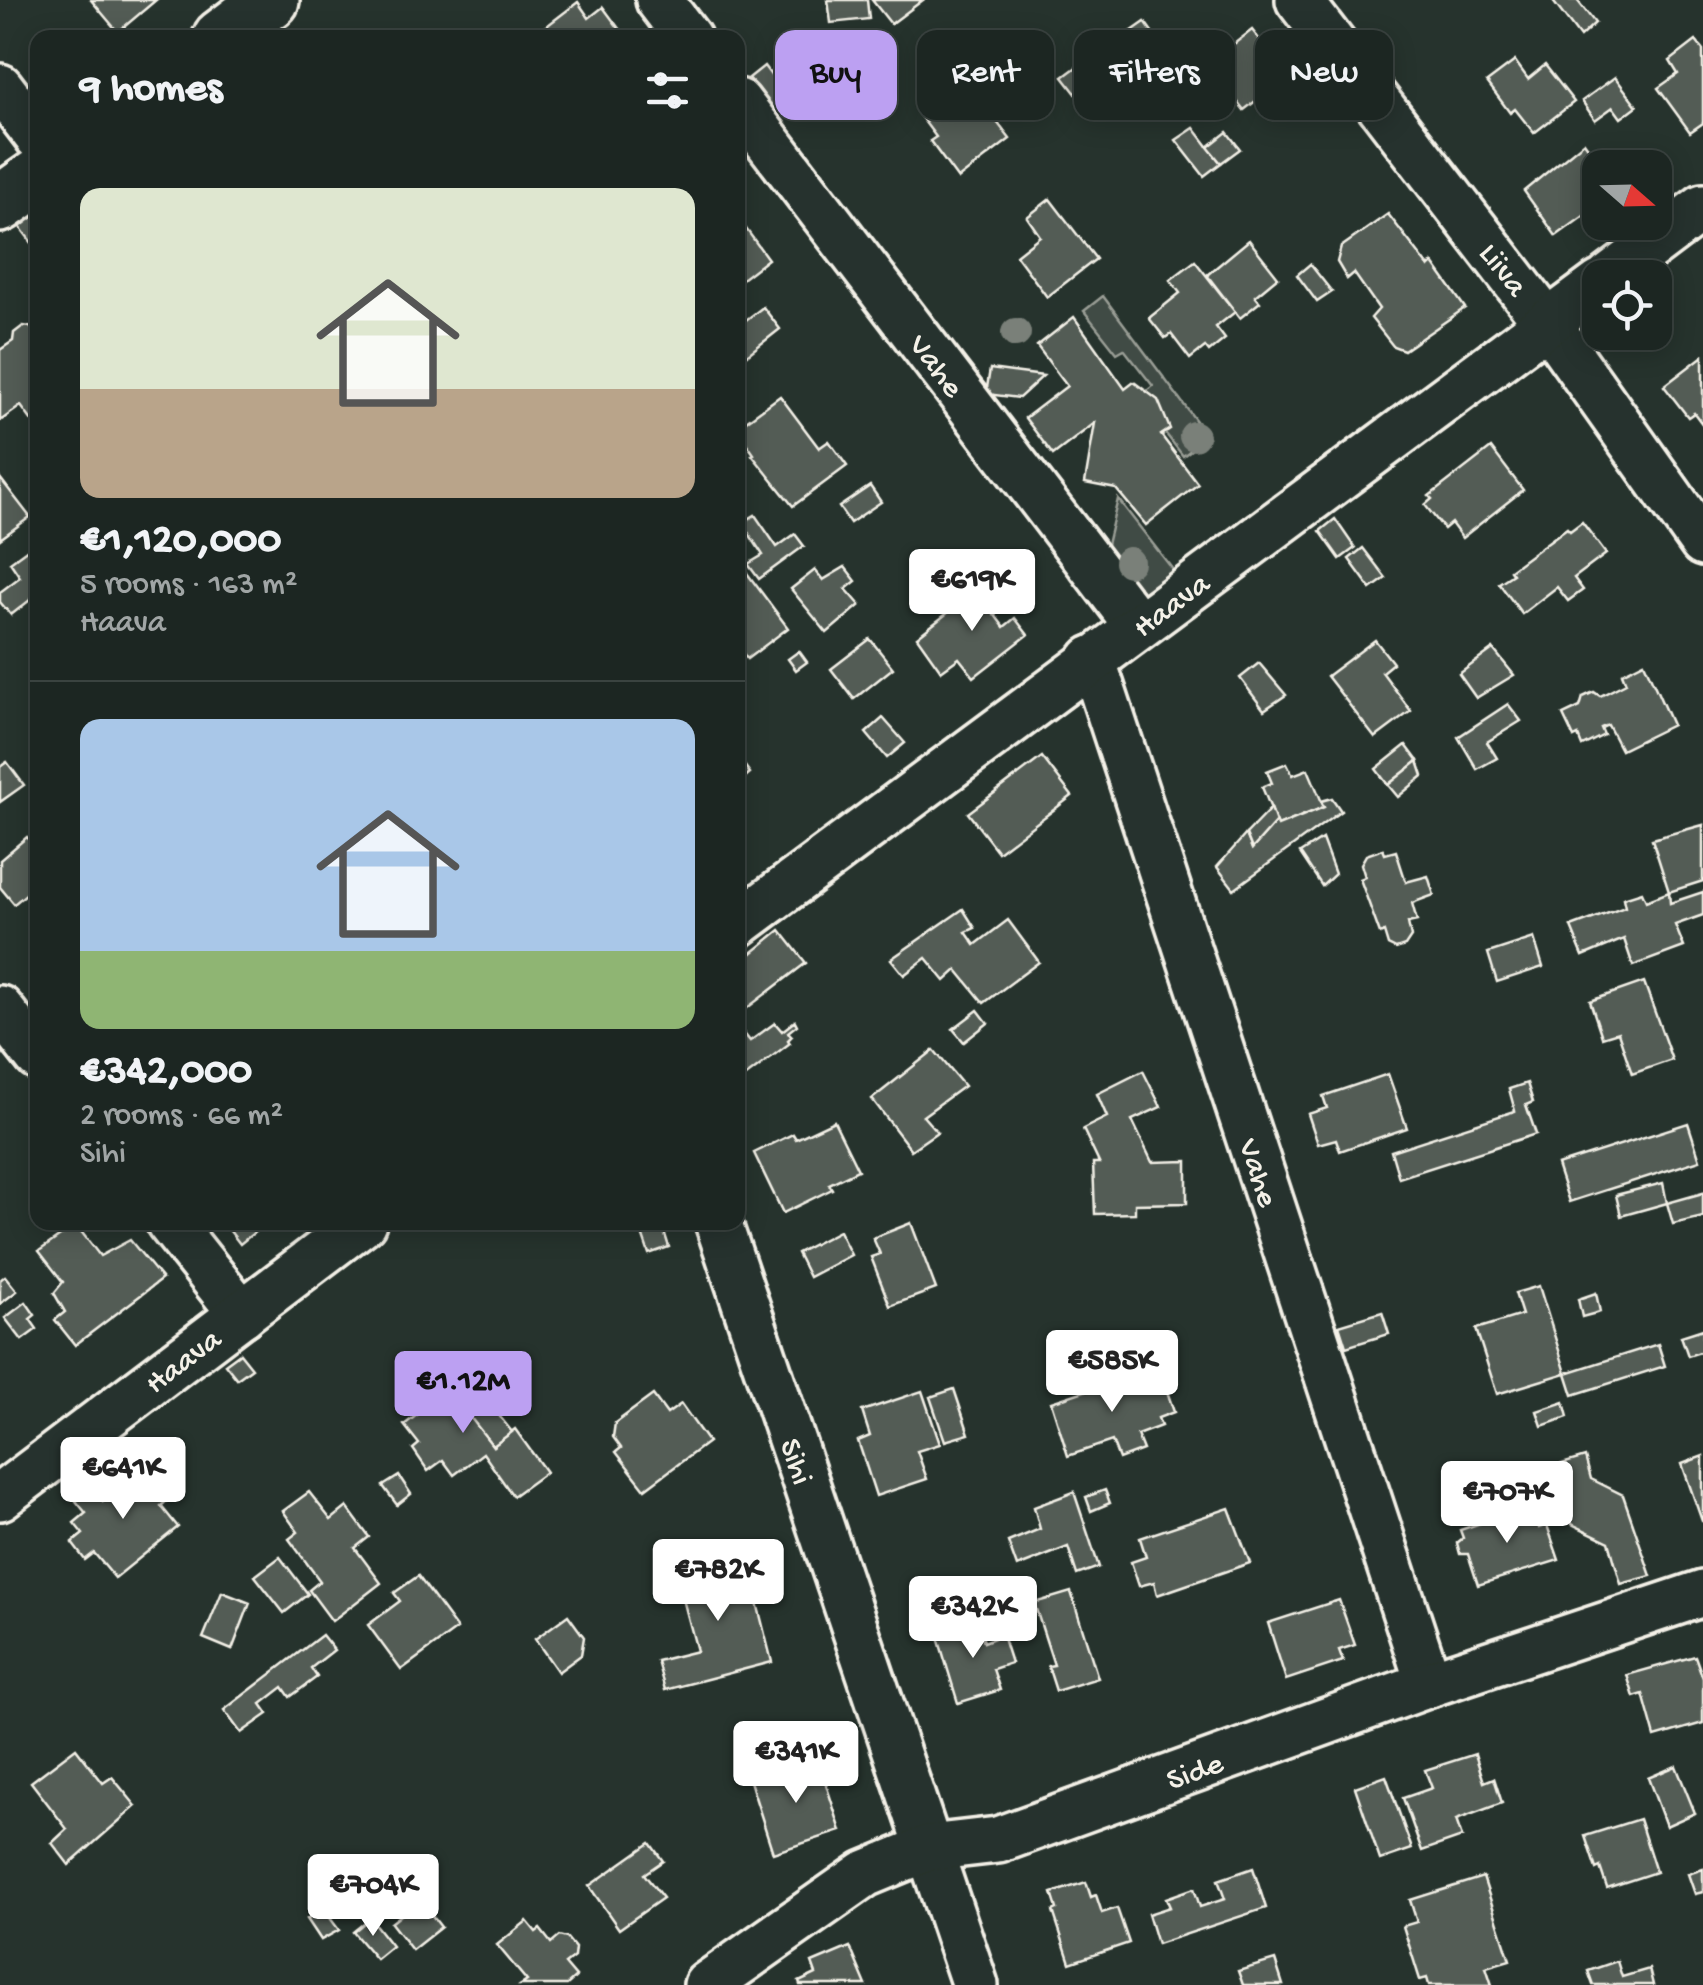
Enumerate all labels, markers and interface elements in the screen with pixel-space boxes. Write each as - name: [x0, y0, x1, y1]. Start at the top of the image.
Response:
- chip: Buy: [775, 30, 897, 120]
- chip: Rent: [917, 30, 1054, 120]
- chip: Filters: [1074, 30, 1235, 120]
- chip: New: [1255, 30, 1393, 120]
- icon: filters: [640, 63, 695, 118]
- text: 9 homes: [80, 66, 222, 115]
- north arrow: [1582, 150, 1672, 240]
- map controls: [1582, 150, 1672, 350]
- street label: Liiva: [1468, 237, 1534, 306]
- icon: home: [298, 253, 478, 433]
- button: locate: [1582, 260, 1672, 350]
- street label: Vahe: [898, 327, 971, 407]
- text: €1,120,000: [80, 518, 281, 567]
- pin: €619K: [902, 549, 1042, 634]
- text: €619K: [931, 562, 1013, 600]
- street label: Haava: [1127, 566, 1220, 648]
- text: 5 rooms · 163 m²: [80, 567, 297, 605]
- text: Haava: [80, 605, 166, 643]
- icon: home: [298, 784, 478, 964]
- text: €342,000: [80, 1049, 252, 1098]
- text: 2 rooms · 66 m²: [80, 1098, 283, 1136]
- street label: Vahe: [1227, 1134, 1285, 1213]
- text: Sihi: [80, 1136, 126, 1174]
- street label: Haava: [139, 1322, 231, 1404]
- pin: €585K: [1042, 1330, 1182, 1415]
- text: €585K: [1068, 1343, 1156, 1381]
- pin: €1.12M: [382, 1351, 544, 1436]
- text: €1.12M: [417, 1364, 509, 1402]
- street label: Sihi: [768, 1435, 819, 1490]
- pin: €641K: [53, 1437, 193, 1522]
- text: €641K: [83, 1450, 163, 1488]
- pin: €707K: [1437, 1461, 1577, 1546]
- text: €707K: [1463, 1474, 1551, 1512]
- pin: €782K: [648, 1539, 788, 1624]
- text: €782K: [675, 1552, 761, 1590]
- pin: €342K: [903, 1576, 1043, 1661]
- text: €342K: [931, 1589, 1015, 1627]
- pin: €341K: [726, 1721, 866, 1806]
- text: €341K: [755, 1734, 837, 1772]
- street label: Side: [1162, 1746, 1229, 1801]
- pin: €704K: [303, 1854, 443, 1939]
- text: €704K: [330, 1867, 416, 1905]

